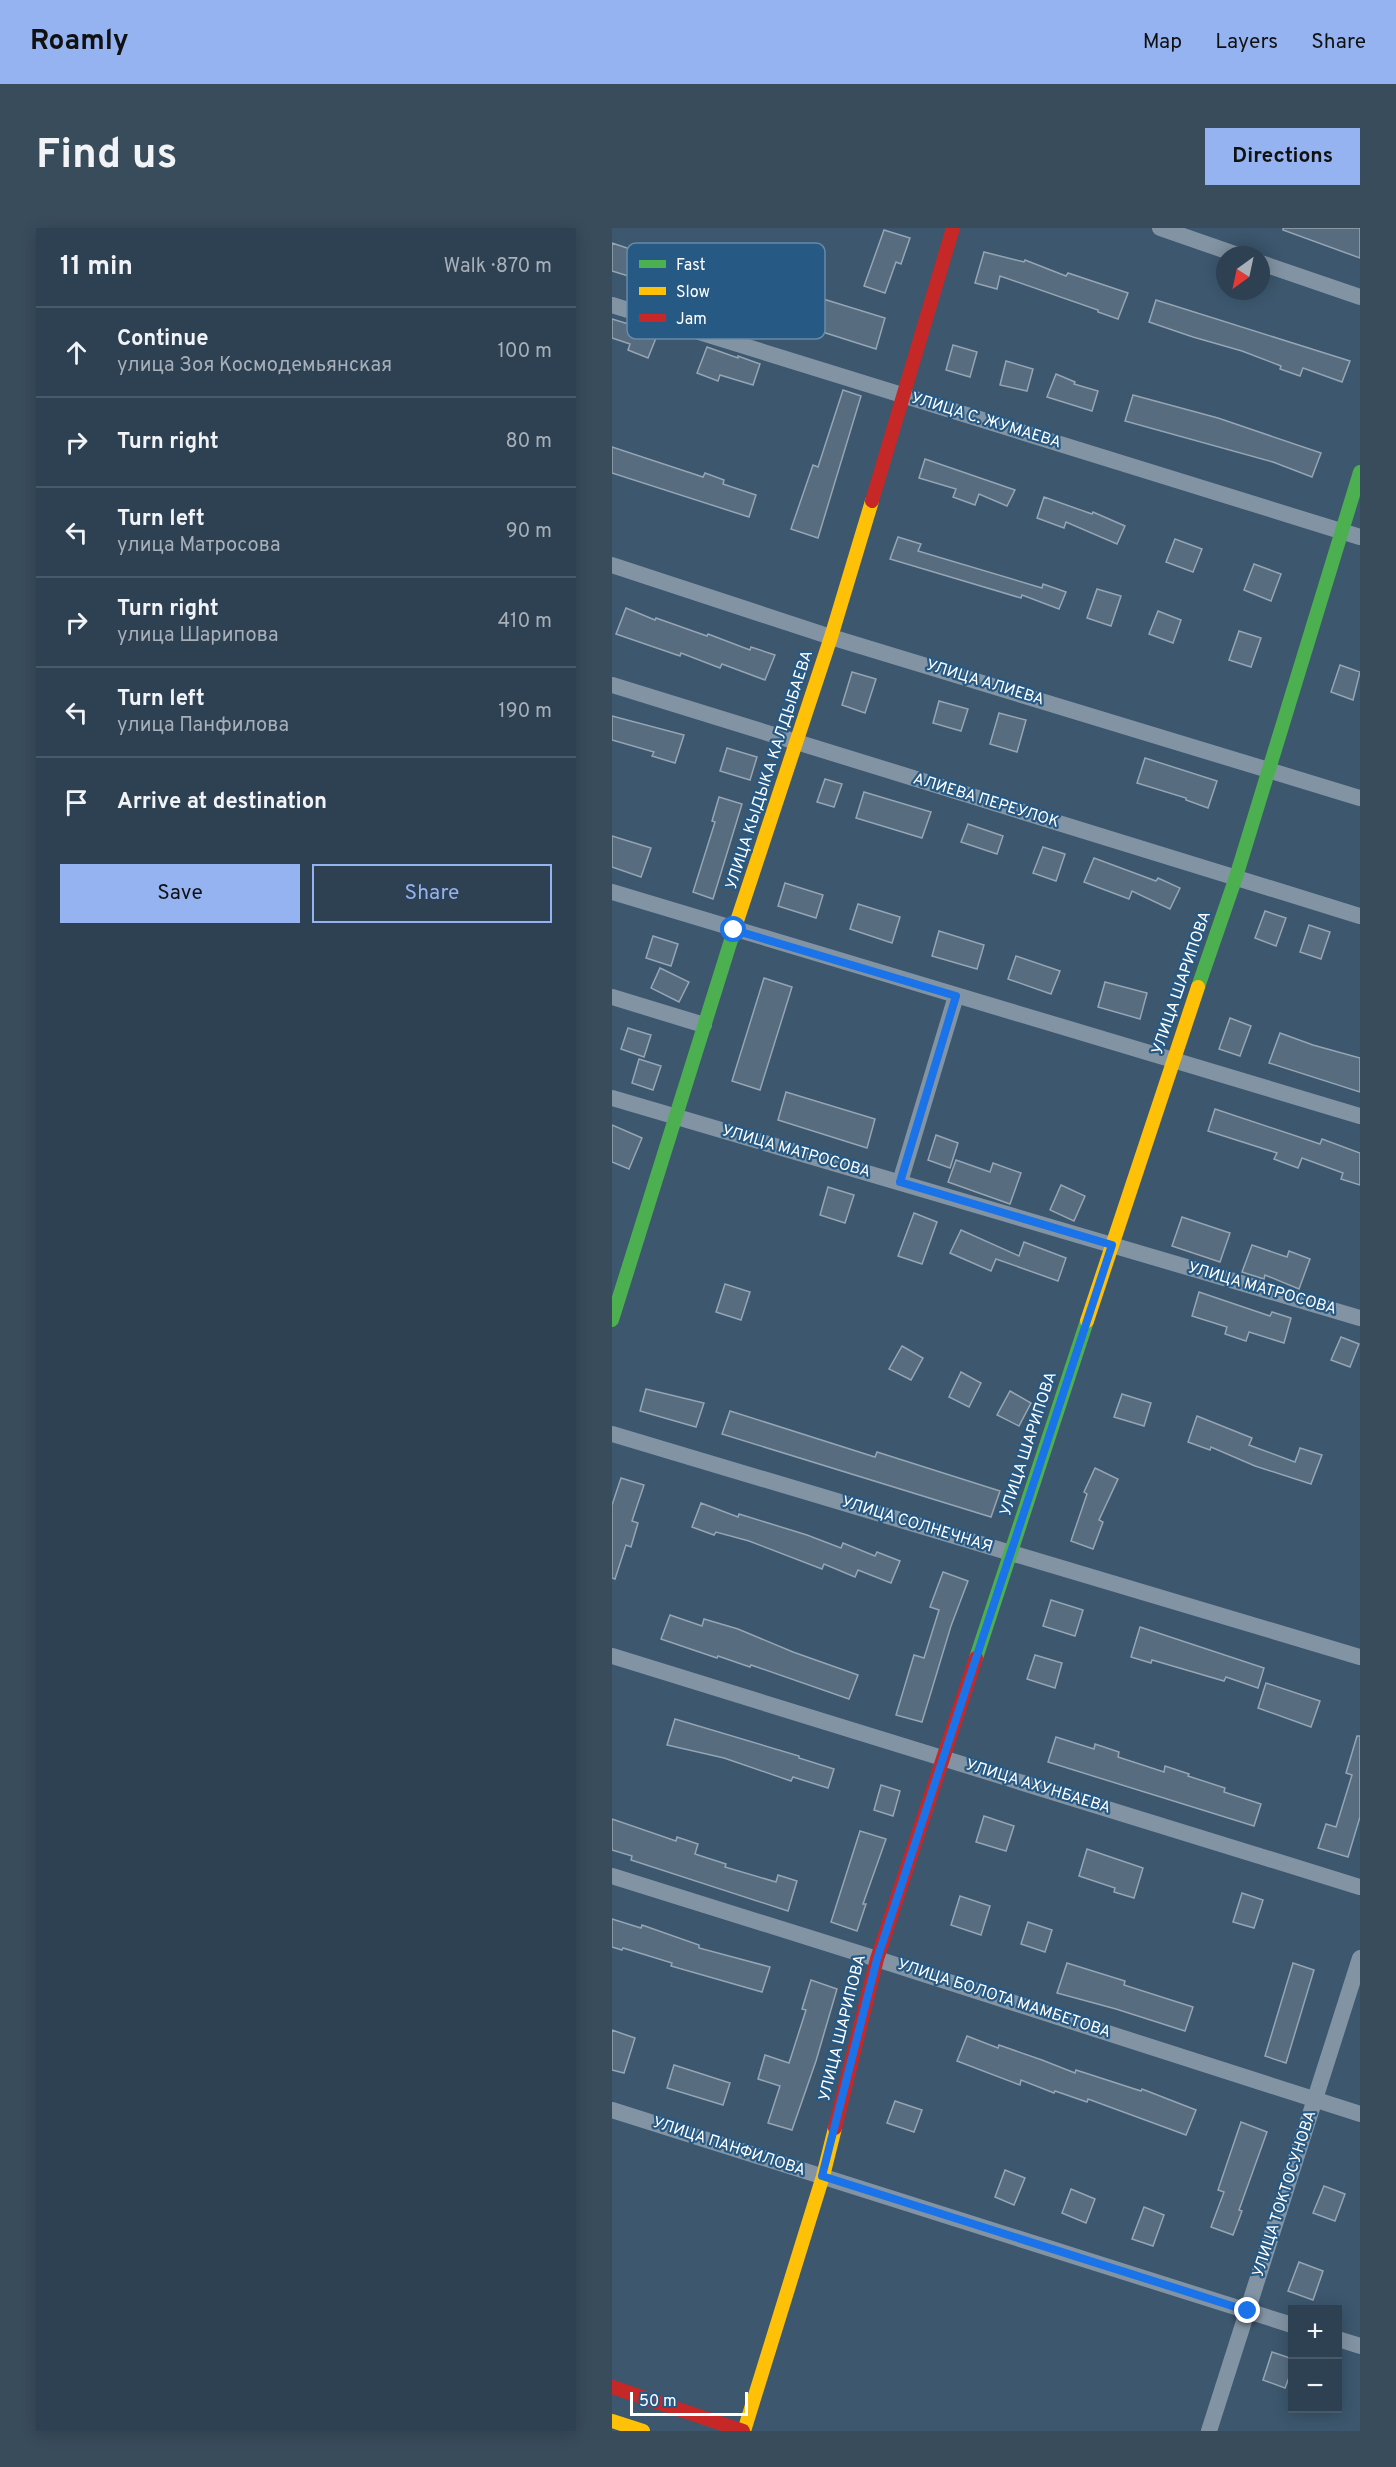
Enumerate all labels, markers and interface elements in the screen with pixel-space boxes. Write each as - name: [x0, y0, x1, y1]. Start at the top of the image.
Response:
- text: Roamly: [30, 24, 129, 60]
- text: Map: [1143, 29, 1182, 56]
- text: Layers: [1215, 29, 1278, 56]
- text: Share: [1311, 29, 1366, 56]
- button: Directions: [1205, 128, 1360, 185]
- text: Find us: [36, 130, 177, 183]
- legend: [627, 243, 825, 339]
- north arrow: [1216, 246, 1270, 300]
- text: 11 min: [60, 251, 133, 284]
- text: Walk · 870 m: [444, 254, 552, 280]
- text: Fast: [676, 256, 706, 276]
- text: Slow: [676, 283, 710, 303]
- text: Jam: [676, 310, 707, 330]
- text: Continue: [117, 326, 208, 353]
- icon: ahead: [60, 336, 93, 369]
- text: 100 m: [497, 339, 552, 365]
- text: улица Зоя Космодемьянская: [117, 353, 392, 379]
- street label: УЛИЦА С. ЖУМАЕВА: [909, 389, 1064, 453]
- icon: right: [60, 426, 93, 459]
- text: Turn right: [117, 429, 219, 456]
- text: 80 m: [506, 429, 552, 455]
- text: Turn left: [117, 506, 205, 533]
- icon: left: [60, 516, 93, 549]
- text: 90 m: [506, 519, 552, 545]
- text: улица Матросова: [117, 533, 280, 559]
- text: Turn right: [117, 596, 219, 623]
- icon: right: [60, 606, 93, 639]
- text: 410 m: [498, 609, 552, 635]
- text: улица Шарипова: [117, 623, 278, 649]
- street label: УЛИЦА КЫДЫКА КАЛДЫБАЕВА: [722, 648, 818, 892]
- street label: УЛИЦА АЛИЕВА: [923, 656, 1047, 711]
- text: Turn left: [117, 686, 205, 713]
- icon: left: [60, 696, 93, 729]
- text: 190 m: [498, 699, 552, 725]
- text: улица Панфилова: [117, 713, 289, 739]
- street label: АЛИЕВА ПЕРЕУЛОК: [911, 769, 1061, 833]
- icon: arrive: [60, 786, 93, 819]
- text: Arrive at destination: [117, 789, 327, 816]
- button: Save: [60, 864, 300, 923]
- button: Share: [312, 864, 552, 923]
- street label: УЛИЦА ШАРИПОВА: [1148, 908, 1216, 1057]
- route start: [720, 916, 746, 942]
- street label: УЛИЦА МАТРОСОВА: [719, 1121, 873, 1183]
- street label: УЛИЦА МАТРОСОВА: [1185, 1258, 1339, 1320]
- street label: УЛИЦА ШАРИПОВА: [996, 1369, 1062, 1519]
- street label: УЛИЦА СОЛНЕЧНАЯ: [839, 1492, 995, 1558]
- street label: УЛИЦА АХУНБАЕВА: [963, 1755, 1113, 1819]
- street label: УЛИЦА ШАРИПОВА: [815, 1952, 871, 2103]
- street label: УЛИЦА БОЛОТА МАМБЕТОВА: [895, 1955, 1113, 2043]
- street label: УЛИЦА ТОКТОСУНОВА: [1249, 2108, 1321, 2280]
- street label: УЛИЦА ПАНФИЛОВА: [650, 2113, 808, 2181]
- route end: [1234, 2297, 1260, 2323]
- map controls: [1288, 2305, 1342, 2413]
- button: +: [1288, 2305, 1342, 2359]
- button: −: [1288, 2359, 1342, 2413]
- scale bar: [630, 2389, 748, 2416]
- text: 50 m: [639, 2392, 677, 2412]

